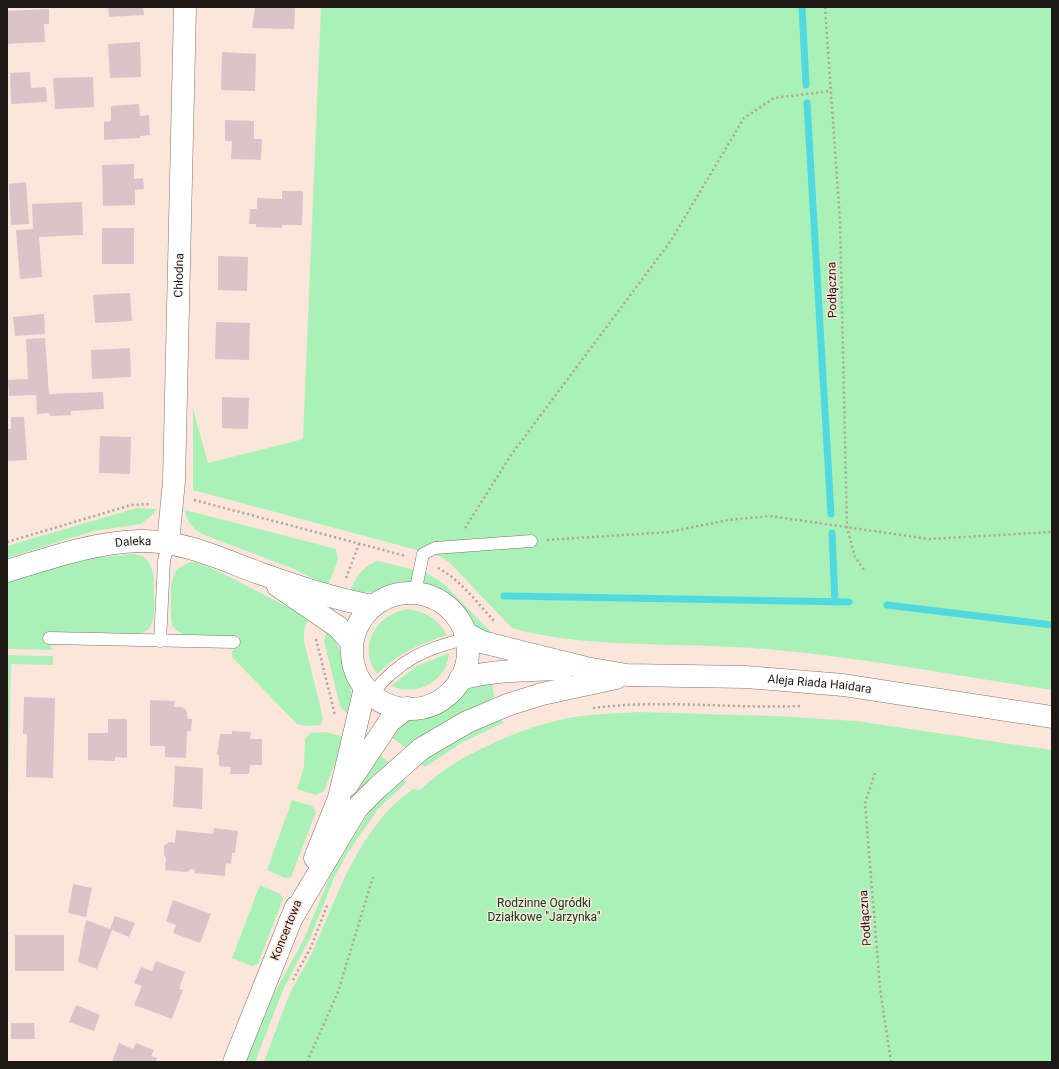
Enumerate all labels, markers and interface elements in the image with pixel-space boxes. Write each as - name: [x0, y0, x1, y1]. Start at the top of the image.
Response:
- street label: Chłodna: [171, 253, 186, 298]
- street label: Podłączna: [825, 262, 839, 318]
- street label: Daleka: [114, 534, 152, 550]
- street label: Aleja Riada Haidara: [767, 672, 873, 696]
- street label: Podłączna: [856, 889, 874, 947]
- park label: Rodzinne Ogródki Działkowe "Jarzynka": [487, 896, 601, 924]
- street label: Koncertowa: [268, 898, 304, 962]

